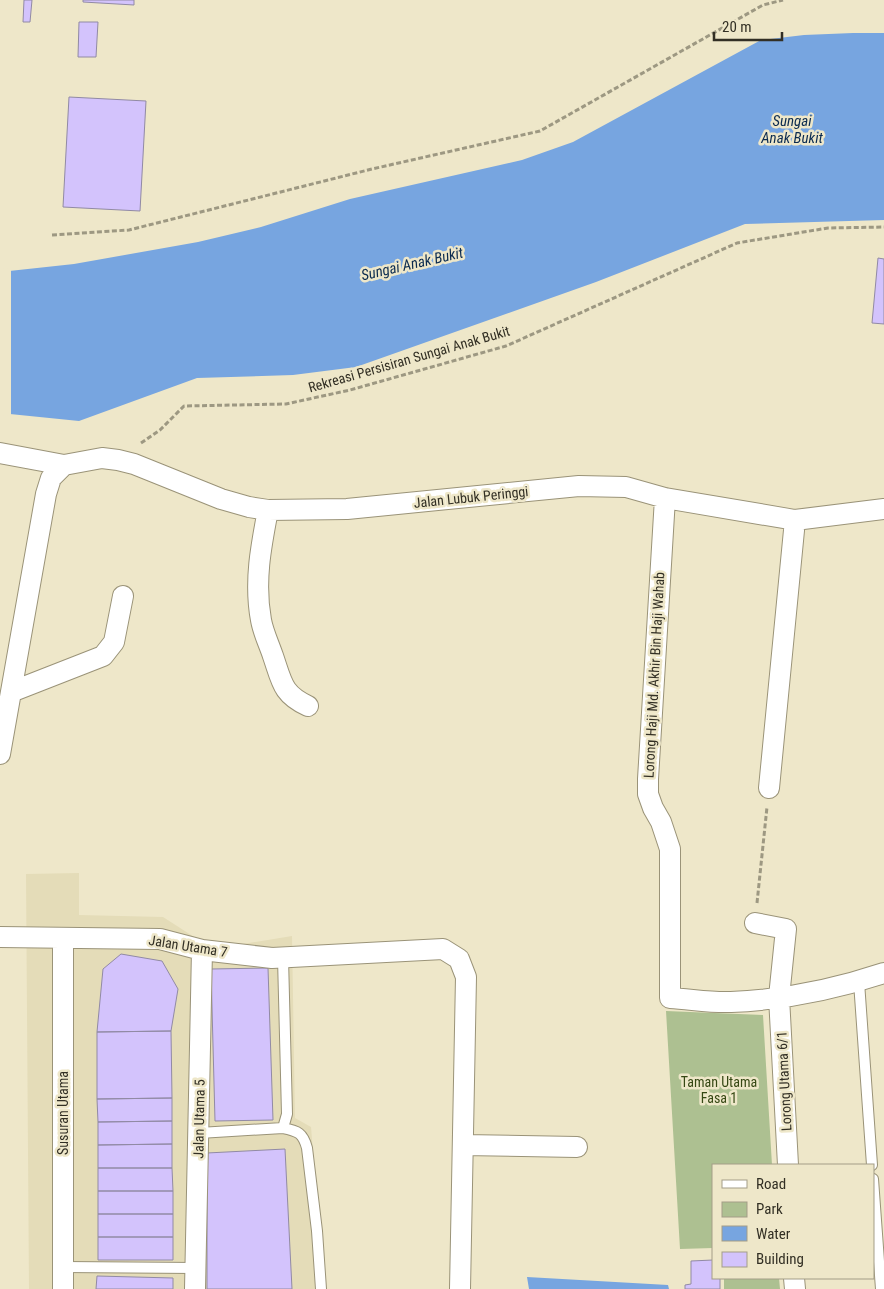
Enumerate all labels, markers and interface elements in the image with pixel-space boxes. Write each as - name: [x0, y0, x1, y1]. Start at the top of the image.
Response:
- scale bar: [714, 10, 782, 42]
- text: 20 m: [722, 18, 752, 36]
- water label: Sungai Anak Bukit: [760, 112, 823, 147]
- water label: Sungai Anak Bukit: [359, 243, 465, 284]
- street label: Rekreasi Persisiran Sungai Anak Bukit: [306, 323, 512, 395]
- street label: Jalan Lubuk Peringgi: [413, 483, 529, 511]
- street label: Lorong Haji Md. Akhir Bin Haji Wahab: [641, 572, 667, 778]
- street label: Jalan Utama 7: [148, 932, 229, 960]
- street label: Lorong Utama 6/1: [773, 1031, 795, 1131]
- street label: Susuran Utama: [55, 1071, 71, 1155]
- park label: Taman Utama Fasa 1: [681, 1074, 757, 1106]
- street label: Jalan Utama 5: [190, 1079, 208, 1159]
- legend: [712, 1164, 874, 1279]
- text: Road: [756, 1175, 786, 1193]
- text: Park: [756, 1200, 783, 1218]
- text: Water: [756, 1225, 791, 1243]
- text: Building: [756, 1250, 804, 1268]

